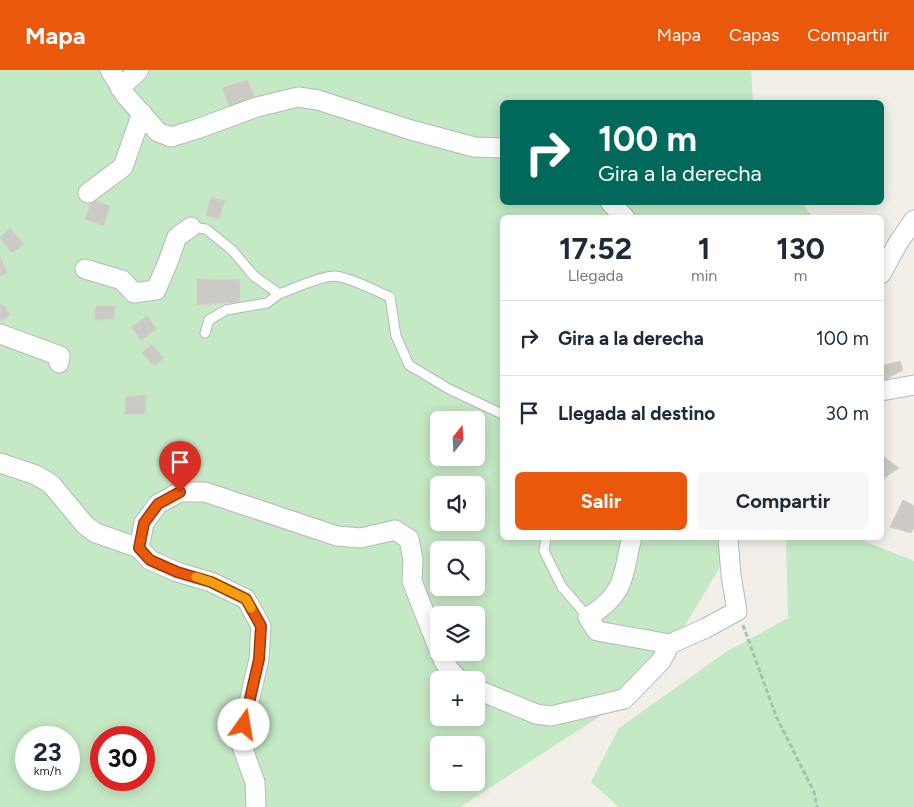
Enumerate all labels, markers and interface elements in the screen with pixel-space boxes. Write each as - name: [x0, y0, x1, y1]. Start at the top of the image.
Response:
- text: Mapa: [25, 21, 86, 50]
- text: Mapa: [657, 24, 701, 46]
- text: Capas: [729, 24, 779, 46]
- text: Compartir: [807, 24, 889, 46]
- text: 100 m: [598, 118, 697, 160]
- icon: right: [515, 120, 580, 185]
- text: Gira a la derecha: [598, 160, 762, 187]
- text: 17:52: [559, 230, 632, 267]
- text: 1: [698, 230, 711, 267]
- text: 130: [776, 230, 825, 267]
- text: Llegada: [568, 266, 623, 285]
- text: min: [691, 266, 717, 285]
- text: m: [794, 266, 807, 285]
- icon: right: [515, 324, 543, 352]
- text: Gira a la derecha: [558, 327, 704, 350]
- text: 100 m: [816, 327, 869, 350]
- icon: arrive: [515, 399, 543, 427]
- text: Llegada al destino: [558, 402, 715, 425]
- text: 30 m: [826, 402, 869, 425]
- north arrow: [430, 411, 485, 466]
- map controls: [430, 411, 485, 791]
- pin: [159, 441, 201, 492]
- icon: arrive: [166, 448, 194, 476]
- button: Salir: [515, 472, 687, 530]
- button: Compartir: [697, 472, 869, 530]
- button: sound: [430, 476, 485, 531]
- button: search: [430, 541, 485, 596]
- button: layers: [430, 606, 485, 661]
- button: +: [430, 671, 485, 726]
- position arrow: [217, 698, 269, 750]
- speed limit sign: 30: [90, 726, 155, 791]
- button: −: [430, 736, 485, 791]
- text: 23: [33, 737, 62, 767]
- text: km/h: [34, 764, 61, 778]

